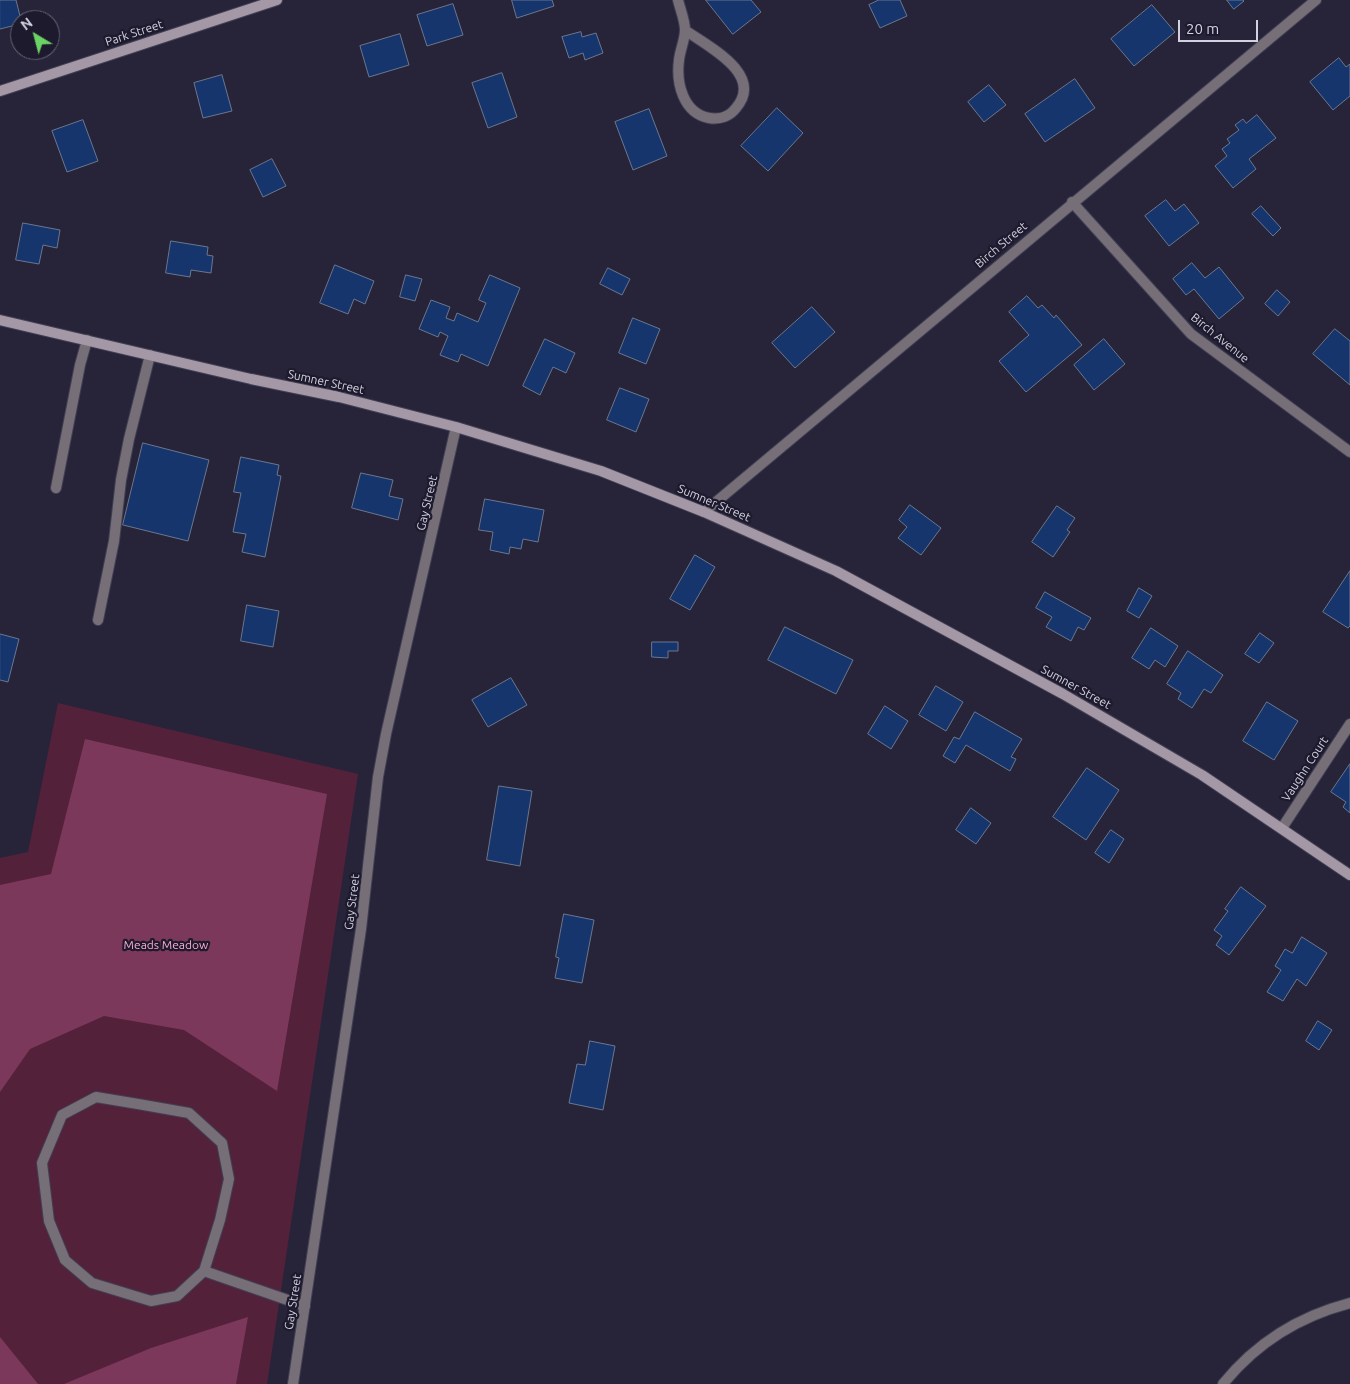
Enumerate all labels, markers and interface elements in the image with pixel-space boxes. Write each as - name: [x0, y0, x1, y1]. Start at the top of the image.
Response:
- north arrow: [10, 10, 60, 60]
- scale bar: [1180, 10, 1260, 42]
- text: N: [18, 14, 36, 33]
- street label: Park Street: [103, 17, 165, 49]
- text: 20 m: [1186, 20, 1219, 37]
- street label: Birch Street: [972, 219, 1030, 271]
- street label: Birch Avenue: [1188, 310, 1252, 366]
- street label: Sumner Street: [286, 367, 366, 397]
- street label: Gay Street: [414, 474, 440, 532]
- street label: Sumner Street: [675, 481, 753, 525]
- street label: Sumner Street: [1038, 662, 1114, 712]
- street label: Vaughn Court: [1279, 734, 1331, 804]
- street label: Gay Street: [341, 873, 363, 931]
- park label: Meads Meadow: [124, 938, 208, 952]
- street label: Gay Street: [281, 1273, 305, 1331]

